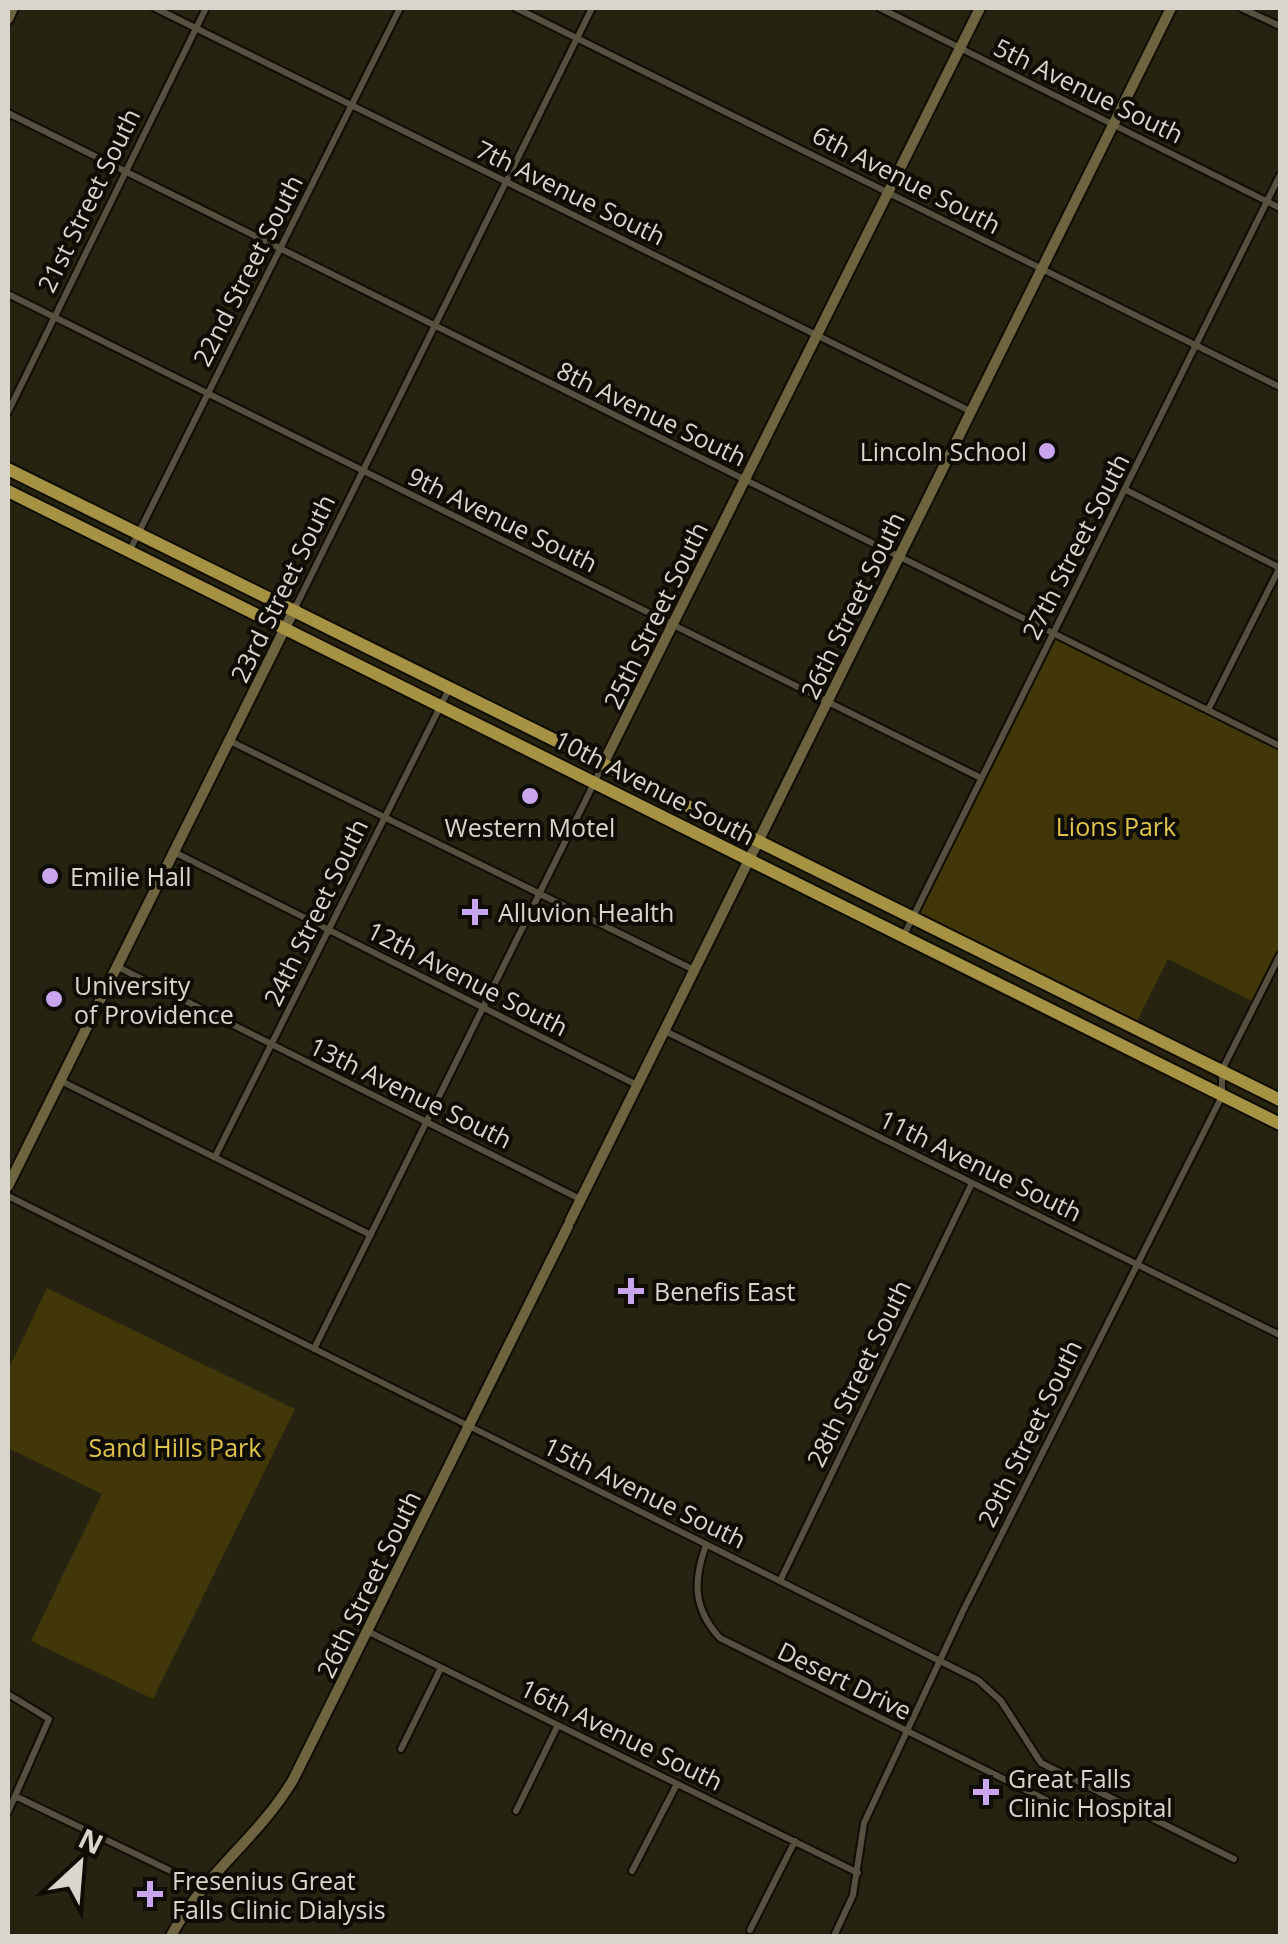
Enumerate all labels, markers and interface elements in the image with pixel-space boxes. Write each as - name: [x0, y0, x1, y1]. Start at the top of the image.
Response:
- street label: 5th Avenue South: [989, 29, 1189, 151]
- street label: 21st Street South: [29, 102, 147, 298]
- street label: 6th Avenue South: [807, 117, 1007, 241]
- street label: 7th Avenue South: [471, 131, 671, 253]
- street label: 22nd Street South: [184, 169, 310, 371]
- street label: 8th Avenue South: [552, 352, 752, 474]
- place label: Lincoln School: [860, 434, 1027, 468]
- marker: Lincoln School: [1036, 440, 1058, 462]
- street label: 27th Street South: [1014, 447, 1136, 645]
- street label: 9th Avenue South: [403, 458, 603, 580]
- street label: 23rd Street South: [222, 488, 342, 688]
- street label: 26th Street South: [792, 506, 912, 704]
- street label: 25th Street South: [595, 516, 715, 714]
- street label: 10th Avenue South: [549, 722, 761, 852]
- marker: Western Motel: [519, 785, 541, 807]
- park label: Lions Park: [1056, 809, 1176, 843]
- place label: Western Motel: [445, 810, 615, 844]
- street label: 24th Street South: [255, 813, 375, 1011]
- place label: Emilie Hall: [70, 859, 191, 893]
- marker: Emilie Hall: [39, 865, 61, 887]
- place label: Alluvion Health: [498, 895, 674, 929]
- marker: Alluvion Health: [462, 899, 488, 925]
- street label: 12th Avenue South: [362, 913, 574, 1043]
- place label: University of Providence: [74, 968, 234, 1031]
- marker: University of Providence: [43, 988, 65, 1010]
- street label: 13th Avenue South: [304, 1028, 518, 1156]
- street label: 11th Avenue South: [874, 1101, 1088, 1229]
- place label: Benefis East: [654, 1274, 795, 1308]
- street label: 28th Street South: [798, 1274, 918, 1472]
- marker: Benefis East: [618, 1278, 644, 1304]
- street label: 29th Street South: [969, 1334, 1089, 1532]
- street label: 15th Avenue South: [538, 1428, 752, 1556]
- park label: Sand Hills Park: [89, 1430, 261, 1464]
- street label: 26th Street South: [308, 1485, 428, 1683]
- street label: Desert Drive: [772, 1633, 918, 1727]
- street label: 16th Avenue South: [515, 1670, 729, 1798]
- place label: Great Falls Clinic Hospital: [1008, 1761, 1173, 1824]
- marker: Great Falls Clinic Hospital: [973, 1779, 999, 1805]
- north arrow: [30, 1814, 130, 1914]
- text: N: [73, 1819, 110, 1863]
- place label: Fresenius Great Falls Clinic Dialysis: [172, 1863, 386, 1926]
- marker: Fresenius Great Falls Clinic Dialysis: [137, 1881, 163, 1907]

